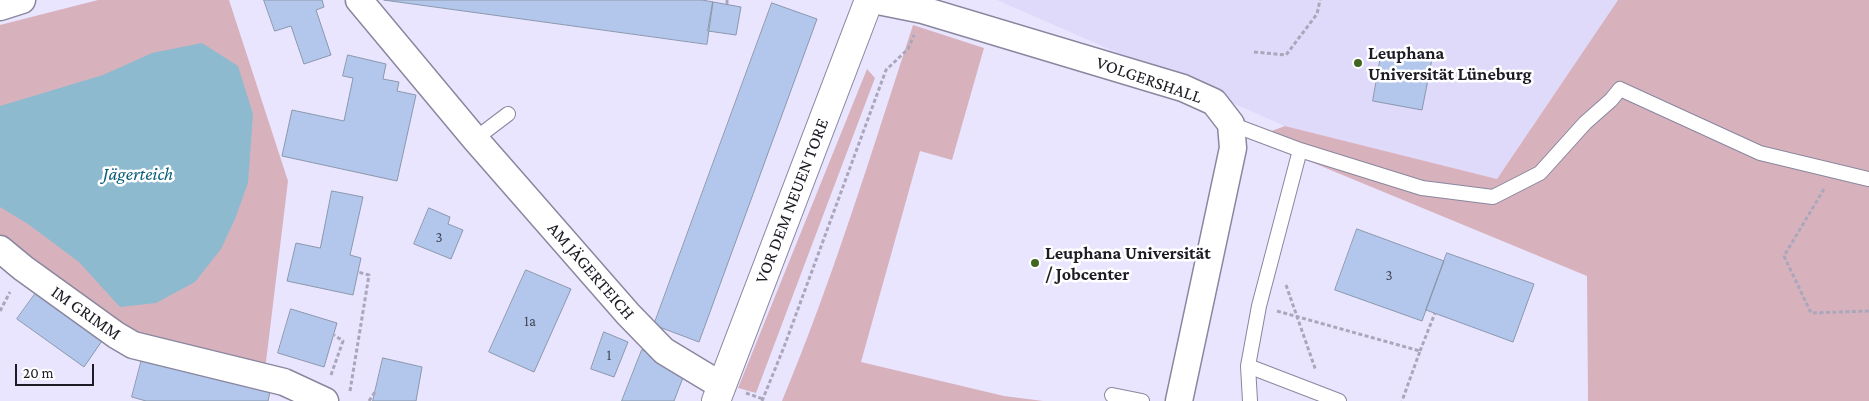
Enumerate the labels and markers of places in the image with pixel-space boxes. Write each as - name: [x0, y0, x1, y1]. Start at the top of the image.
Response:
- place label: Leuphana Universität Lüneburg: [1368, 42, 1532, 84]
- marker: Leuphana Universität Lüneburg: [1352, 57, 1364, 69]
- place label: Leuphana Universität / Jobcenter: [1045, 242, 1211, 284]
- marker: Leuphana Universität / Jobcenter: [1029, 257, 1041, 269]

